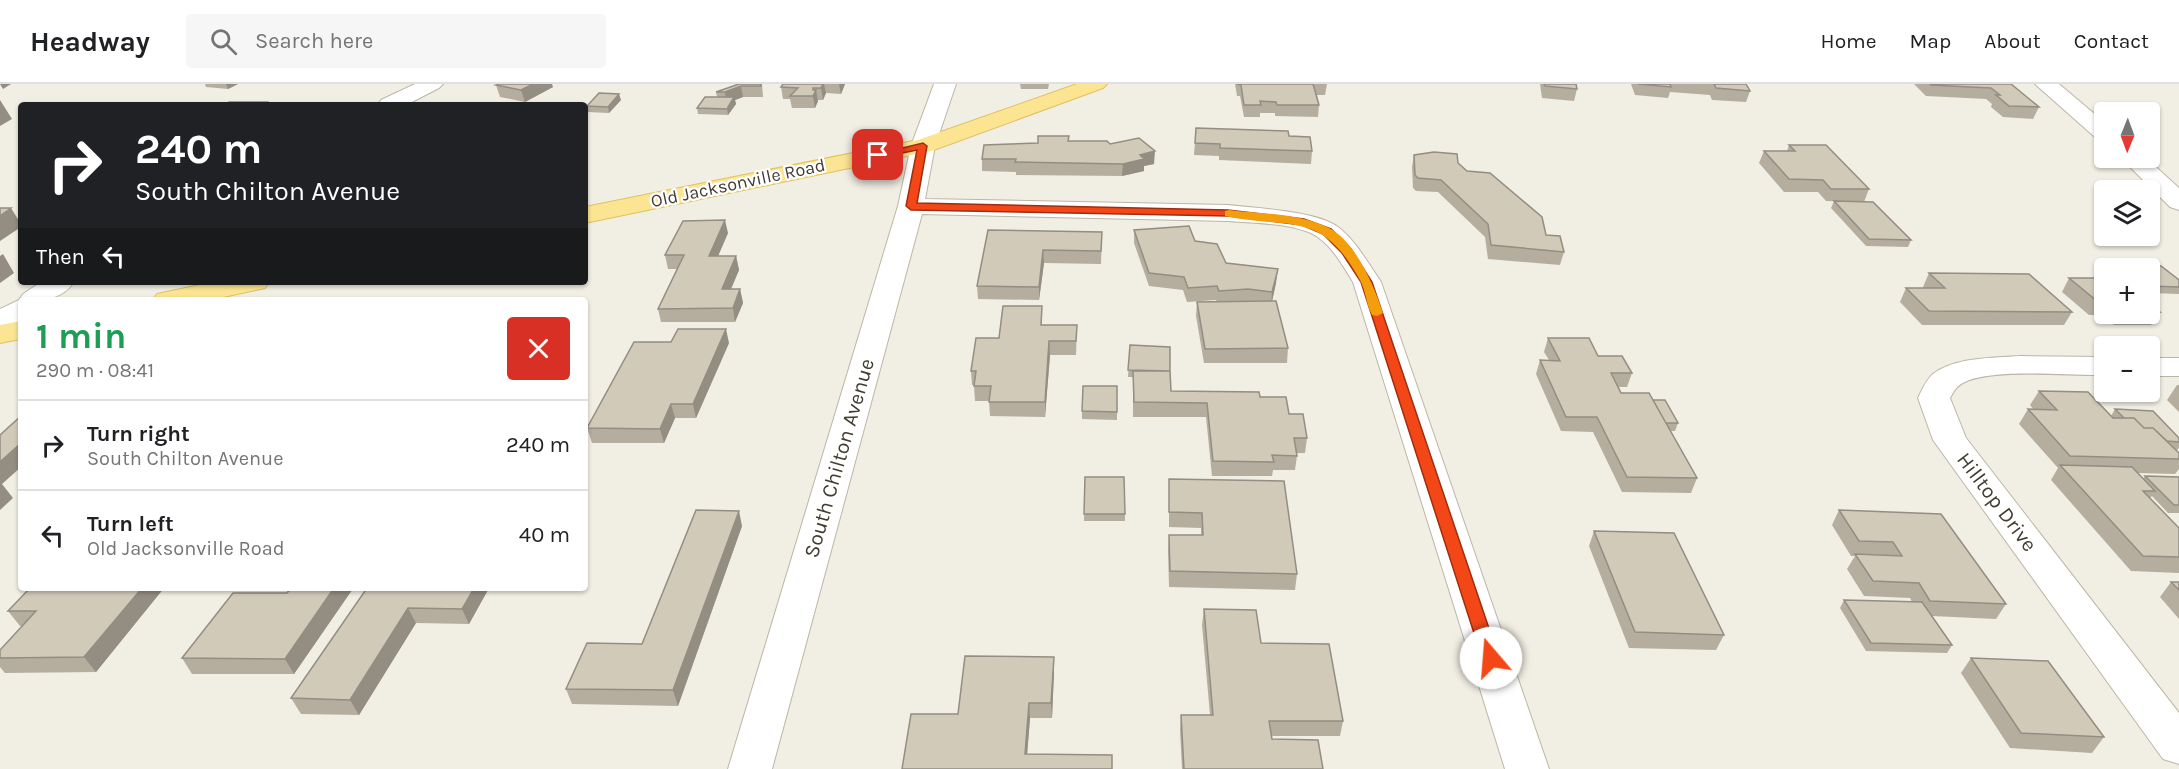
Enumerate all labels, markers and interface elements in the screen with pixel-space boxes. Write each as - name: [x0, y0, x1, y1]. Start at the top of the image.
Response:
- search box: [186, 14, 606, 68]
- text: Headway: [30, 25, 150, 58]
- icon: search: [207, 25, 240, 58]
- text: Search here: [255, 28, 373, 54]
- text: Home: [1821, 29, 1877, 53]
- text: Map: [1910, 29, 1951, 53]
- text: About: [1984, 29, 2041, 53]
- text: Contact: [2074, 29, 2149, 53]
- north arrow: [2094, 102, 2160, 168]
- map controls: [2094, 102, 2160, 402]
- text: 240 m: [135, 124, 262, 174]
- icon: right: [36, 126, 114, 204]
- pin: [852, 129, 903, 180]
- icon: arrive: [861, 138, 894, 171]
- street label: Old Jacksonville Road: [649, 154, 827, 212]
- text: South Chilton Avenue: [135, 175, 400, 207]
- button: layers: [2094, 180, 2160, 246]
- icon: left: [97, 240, 130, 273]
- text: Then: [36, 244, 85, 270]
- button: +: [2094, 258, 2160, 324]
- text: 1 min: [36, 315, 126, 357]
- button: close: [507, 317, 570, 380]
- button: −: [2094, 336, 2160, 402]
- street label: South Chilton Avenue: [799, 356, 879, 560]
- text: 290 m · 08:41: [36, 359, 154, 382]
- text: Turn right: [87, 421, 190, 447]
- icon: right: [36, 429, 69, 462]
- text: 240 m: [506, 432, 570, 458]
- text: South Chilton Avenue: [87, 447, 283, 470]
- street label: Hilltop Drive: [1952, 448, 2042, 556]
- text: Turn left: [87, 511, 174, 537]
- icon: left: [36, 519, 69, 552]
- text: 40 m: [519, 522, 570, 548]
- text: Old Jacksonville Road: [87, 537, 285, 560]
- position arrow: [1459, 626, 1523, 690]

